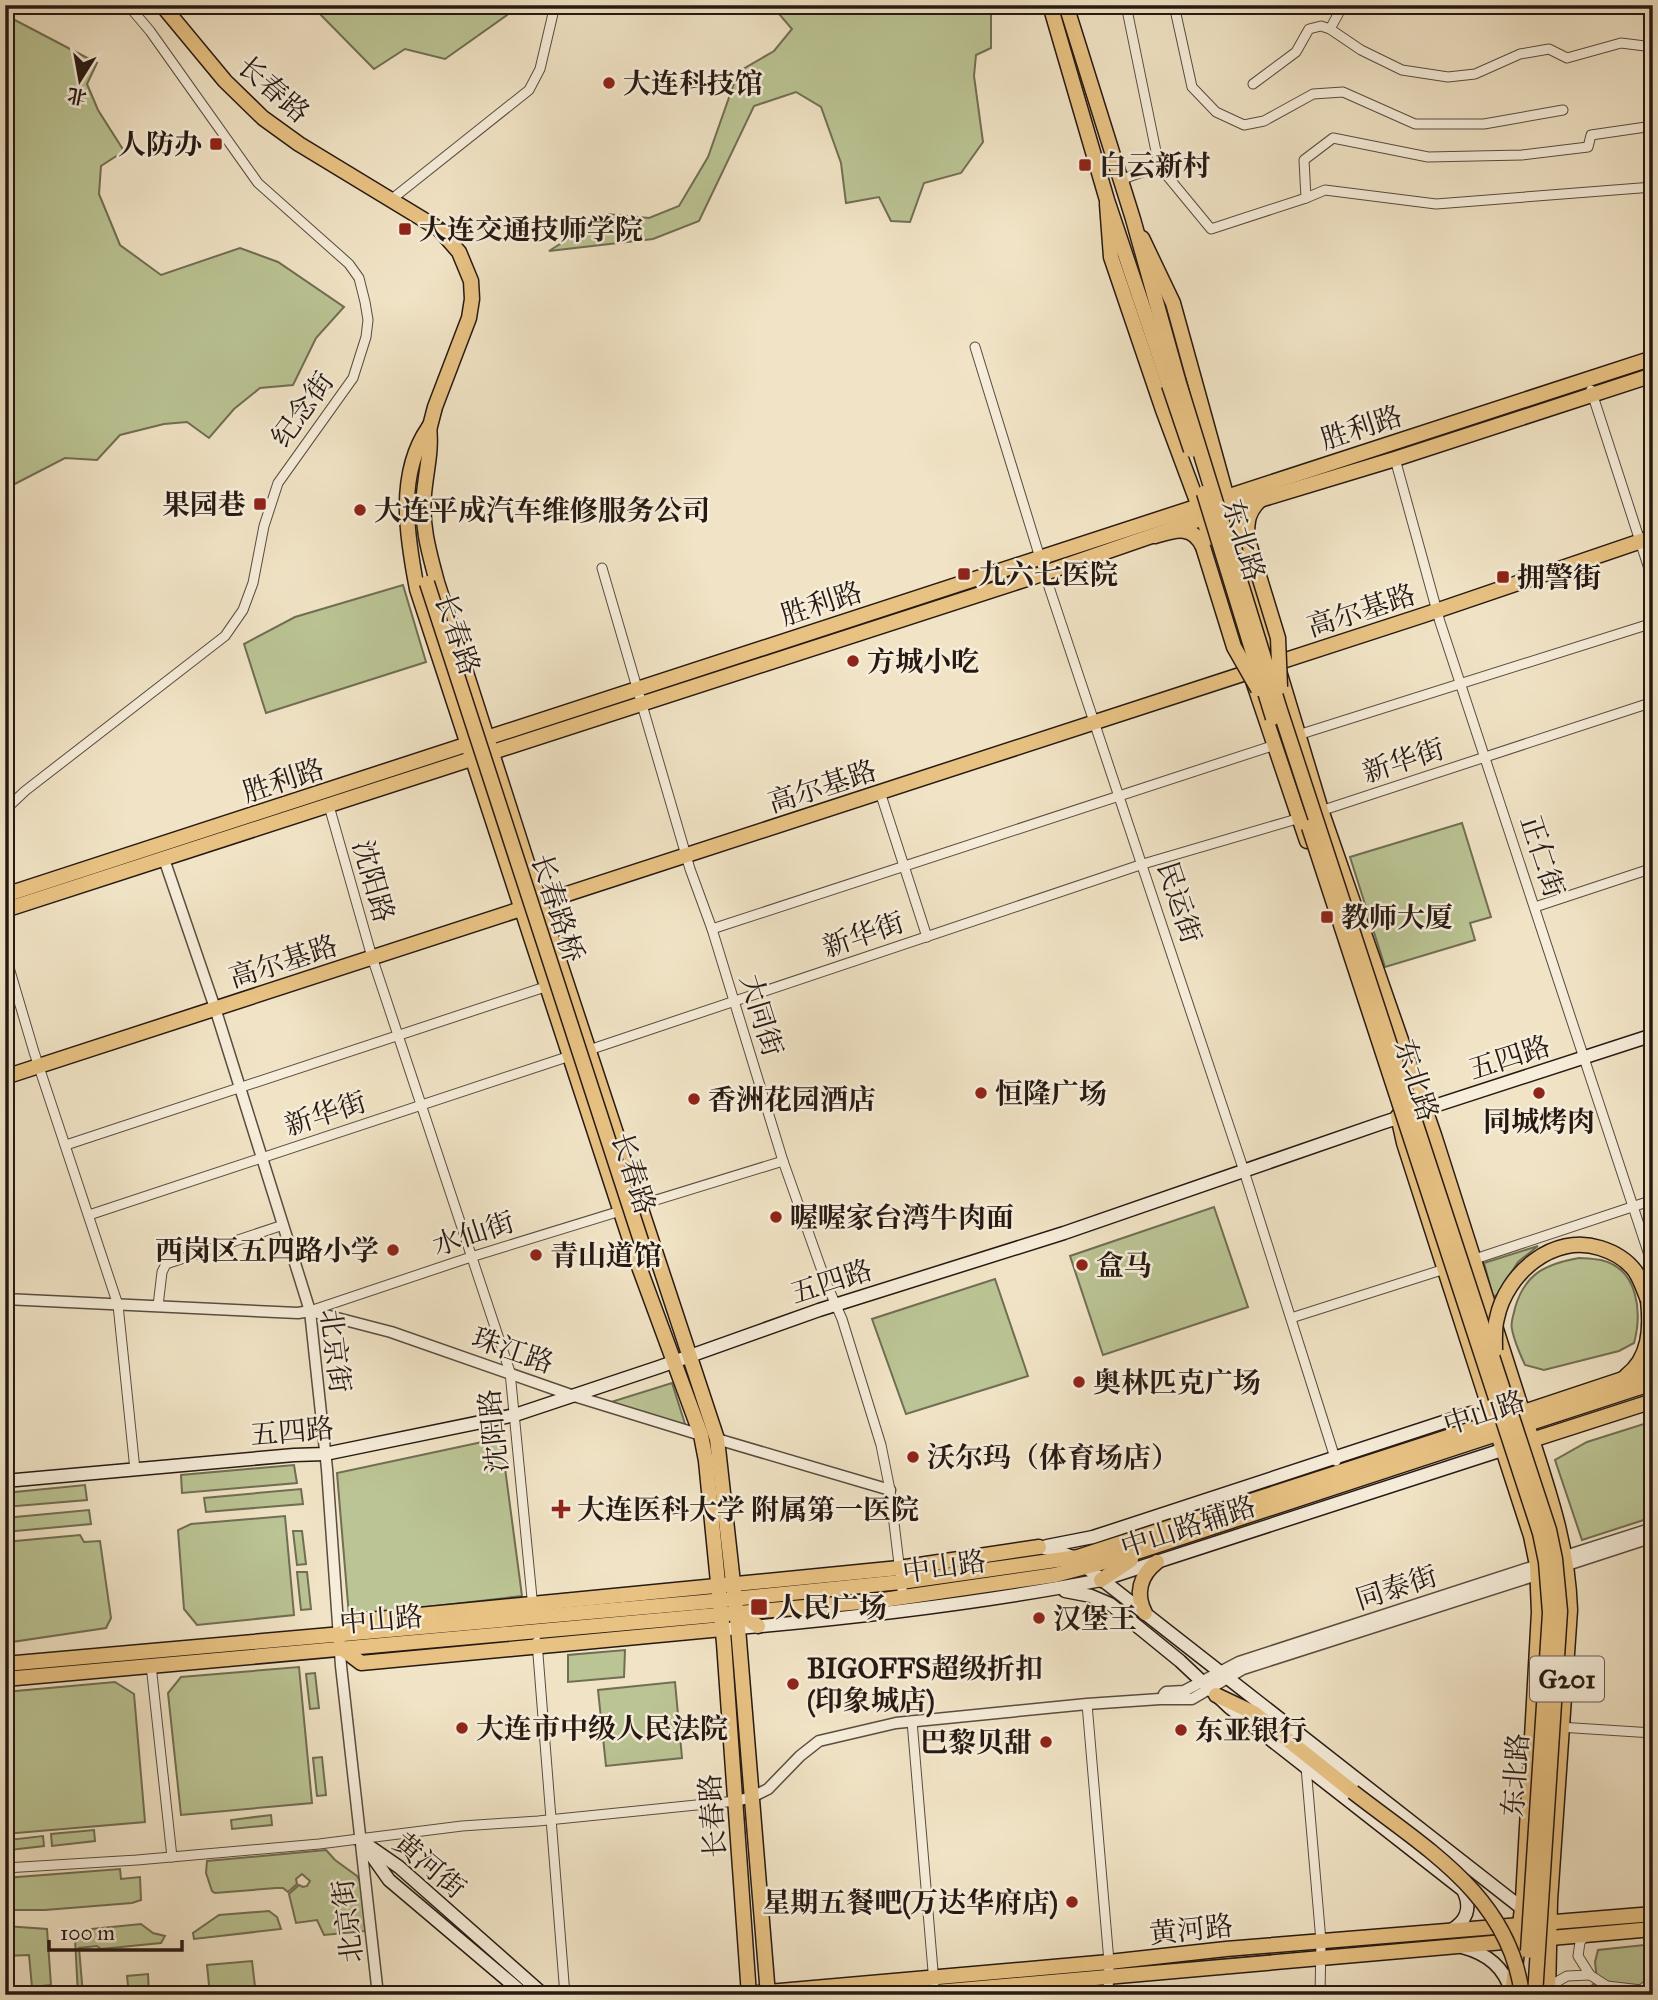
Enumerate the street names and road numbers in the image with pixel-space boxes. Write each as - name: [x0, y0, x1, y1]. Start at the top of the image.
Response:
- street label: 长春路: [230, 49, 317, 130]
- street label: 纪念街: [264, 365, 341, 454]
- street label: 胜利路: [1316, 398, 1407, 457]
- street label: 东北路: [1215, 495, 1273, 585]
- street label: 胜利路: [776, 574, 867, 633]
- street label: 高尔基路: [1302, 577, 1420, 644]
- street label: 长春路: [427, 589, 488, 680]
- street label: 新华街: [1358, 731, 1449, 790]
- street label: 胜利路: [238, 751, 329, 810]
- street label: 高尔基路: [763, 753, 881, 820]
- street label: 正仁街: [1513, 811, 1572, 902]
- street label: 沈阳路: [345, 836, 402, 926]
- street label: 长春路桥: [524, 849, 591, 967]
- street label: 民运街: [1150, 857, 1209, 948]
- street label: 新华街: [818, 904, 909, 965]
- street label: 高尔基路: [224, 928, 342, 995]
- street label: 大同街: [733, 970, 791, 1060]
- street label: 五四路: [1464, 1028, 1555, 1087]
- street label: 东北路: [1387, 1035, 1446, 1126]
- street label: 新华街: [280, 1084, 371, 1143]
- street label: 长春路: [604, 1128, 663, 1219]
- street label: 水仙街: [428, 1204, 519, 1263]
- street label: 五四路: [786, 1252, 877, 1311]
- street label: 北京街: [313, 1307, 358, 1395]
- street label: 珠江路: [467, 1320, 558, 1381]
- street label: 中山路: [1439, 1383, 1530, 1442]
- street label: 沈阳路: [472, 1387, 515, 1475]
- street label: 五四路: [249, 1410, 335, 1453]
- street label: 中山路辅路: [1116, 1488, 1260, 1565]
- street label: 中山路: [900, 1543, 988, 1590]
- street label: 同泰街: [1351, 1558, 1442, 1617]
- street label: 中山路: [338, 1598, 424, 1641]
- road number: G201: [1530, 1656, 1604, 1702]
- street label: 东北路: [1495, 1732, 1536, 1818]
- street label: 长春路: [692, 1773, 733, 1859]
- street label: 黄河街: [386, 1825, 473, 1906]
- street label: 北京街: [325, 1877, 370, 1965]
- street label: 黄河路: [1147, 1908, 1235, 1951]

